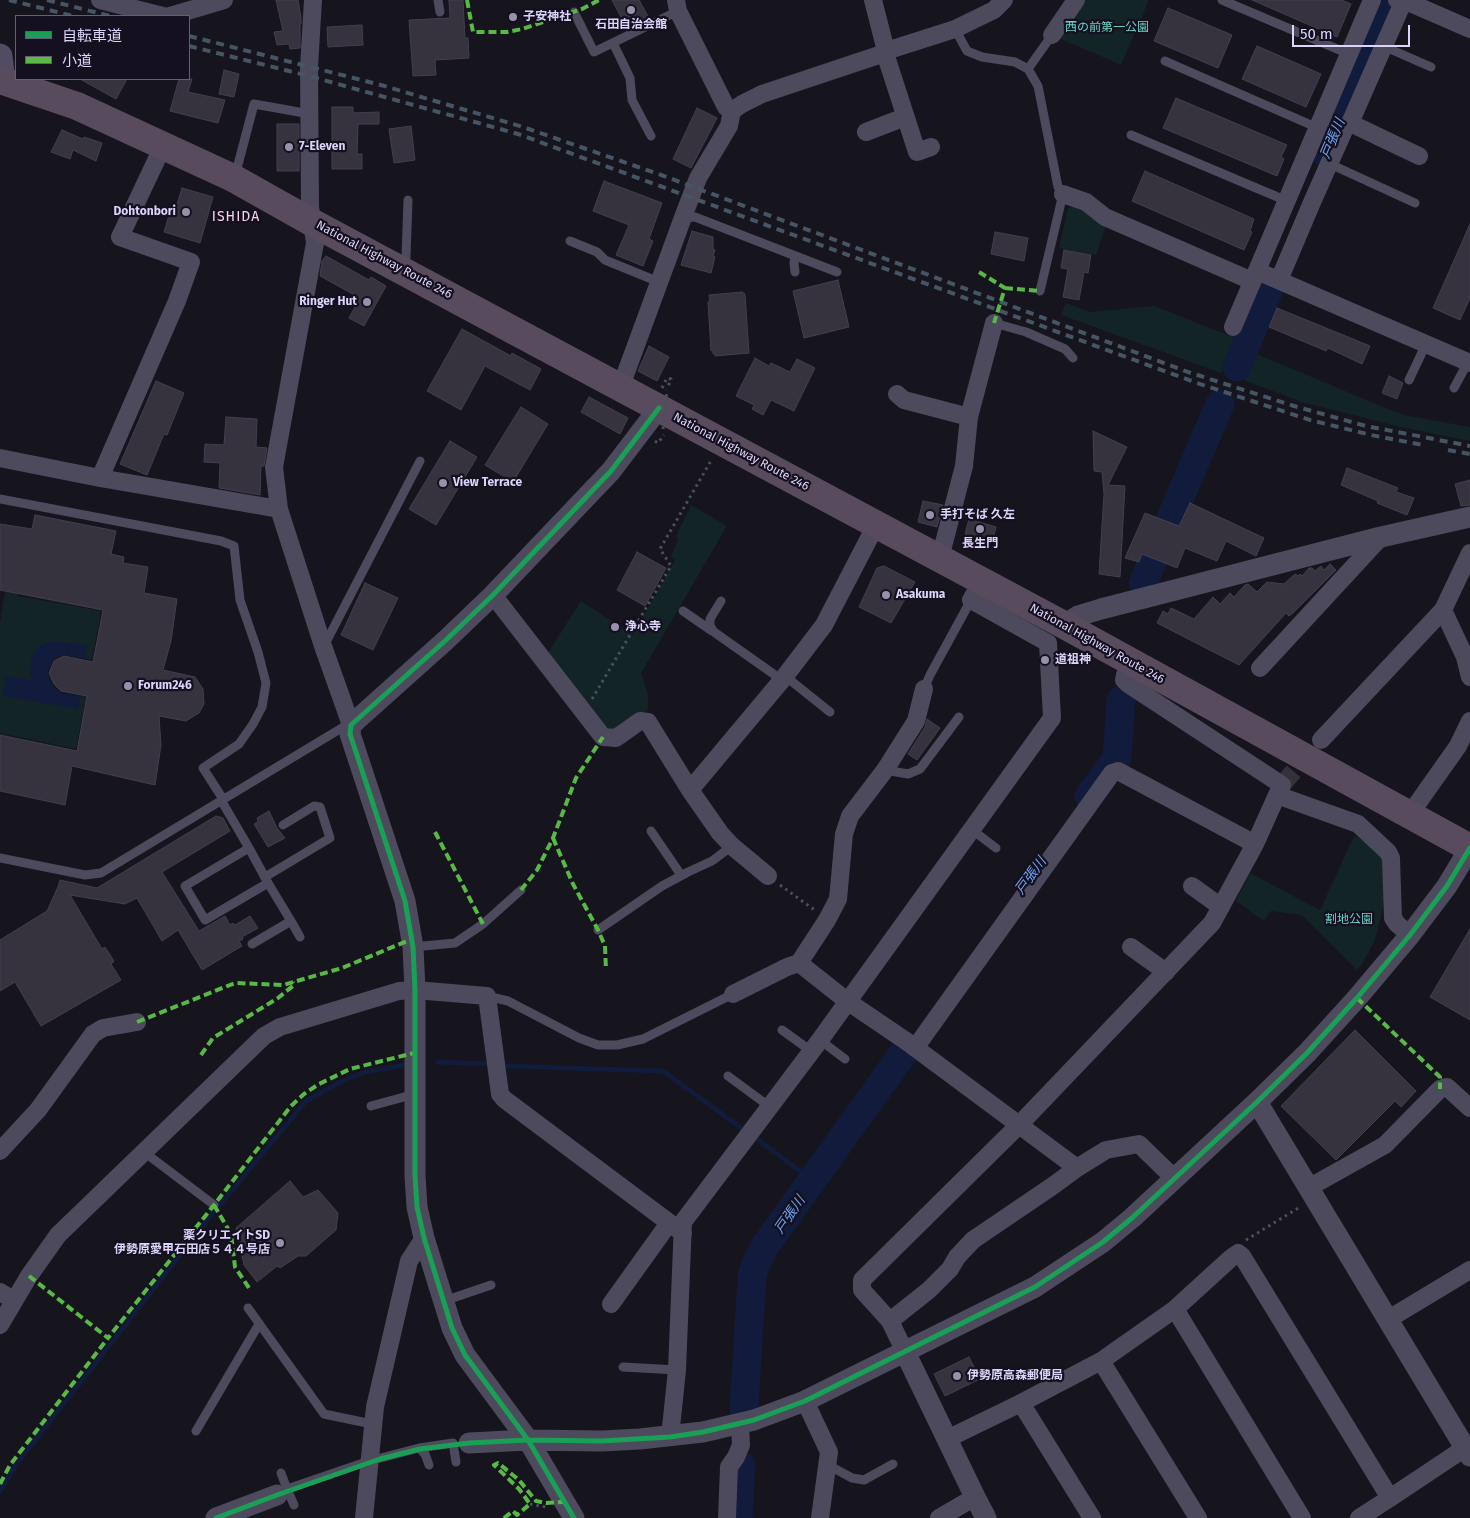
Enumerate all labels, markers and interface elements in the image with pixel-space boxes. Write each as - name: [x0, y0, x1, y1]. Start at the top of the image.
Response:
- marker: 石田自治会館: [625, 4, 637, 16]
- place label: 子安神社: [523, 10, 571, 24]
- marker: 子安神社: [507, 11, 519, 23]
- legend: [15, 15, 190, 80]
- scale bar: [1295, 15, 1412, 47]
- place label: 石田自治会館: [595, 18, 667, 32]
- park label: 西の前第一公園: [1065, 21, 1149, 35]
- text: 50 m: [1300, 25, 1333, 43]
- text: 自転車道: [62, 27, 122, 45]
- text: 小道: [62, 52, 92, 70]
- water label: 戸張川: [1317, 116, 1349, 162]
- place label: 7-Eleven: [299, 140, 345, 154]
- marker: 7-Eleven: [283, 141, 295, 153]
- place label: Dohtonbori: [114, 205, 176, 219]
- marker: Dohtonbori: [180, 206, 192, 218]
- district label: ISHIDA: [211, 209, 261, 225]
- street label: National Highway Route 246: [314, 218, 454, 302]
- place label: Ringer Hut: [299, 295, 357, 309]
- marker: Ringer Hut: [361, 296, 373, 308]
- street label: National Highway Route 246: [671, 410, 811, 494]
- place label: View Terrace: [453, 476, 522, 490]
- marker: View Terrace: [437, 477, 449, 489]
- place label: 手打そば 久左: [940, 508, 1015, 522]
- marker: 手打そば 久左: [924, 509, 936, 521]
- marker: 長生門: [974, 523, 986, 535]
- place label: 長生門: [962, 537, 998, 551]
- place label: Asakuma: [896, 588, 945, 602]
- marker: Asakuma: [880, 589, 892, 601]
- street label: National Highway Route 246: [1027, 601, 1167, 687]
- place label: 浄心寺: [625, 620, 661, 634]
- marker: 浄心寺: [609, 621, 621, 633]
- place label: 道祖神: [1055, 653, 1091, 667]
- marker: 道祖神: [1039, 654, 1051, 666]
- place label: Forum246: [138, 679, 192, 693]
- marker: Forum246: [122, 680, 134, 692]
- water label: 戸張川: [1012, 854, 1050, 898]
- park label: 割地公園: [1325, 913, 1373, 927]
- water label: 戸張川: [771, 1193, 809, 1237]
- place label: 薬クリエイトSD 伊勢原愛甲石田店５４４号店: [114, 1229, 270, 1257]
- marker: 薬クリエイトSD 伊勢原愛甲石田店５４４号店: [274, 1237, 286, 1249]
- place label: 伊勢原高森郵便局: [967, 1369, 1063, 1383]
- marker: 伊勢原高森郵便局: [951, 1370, 963, 1382]

